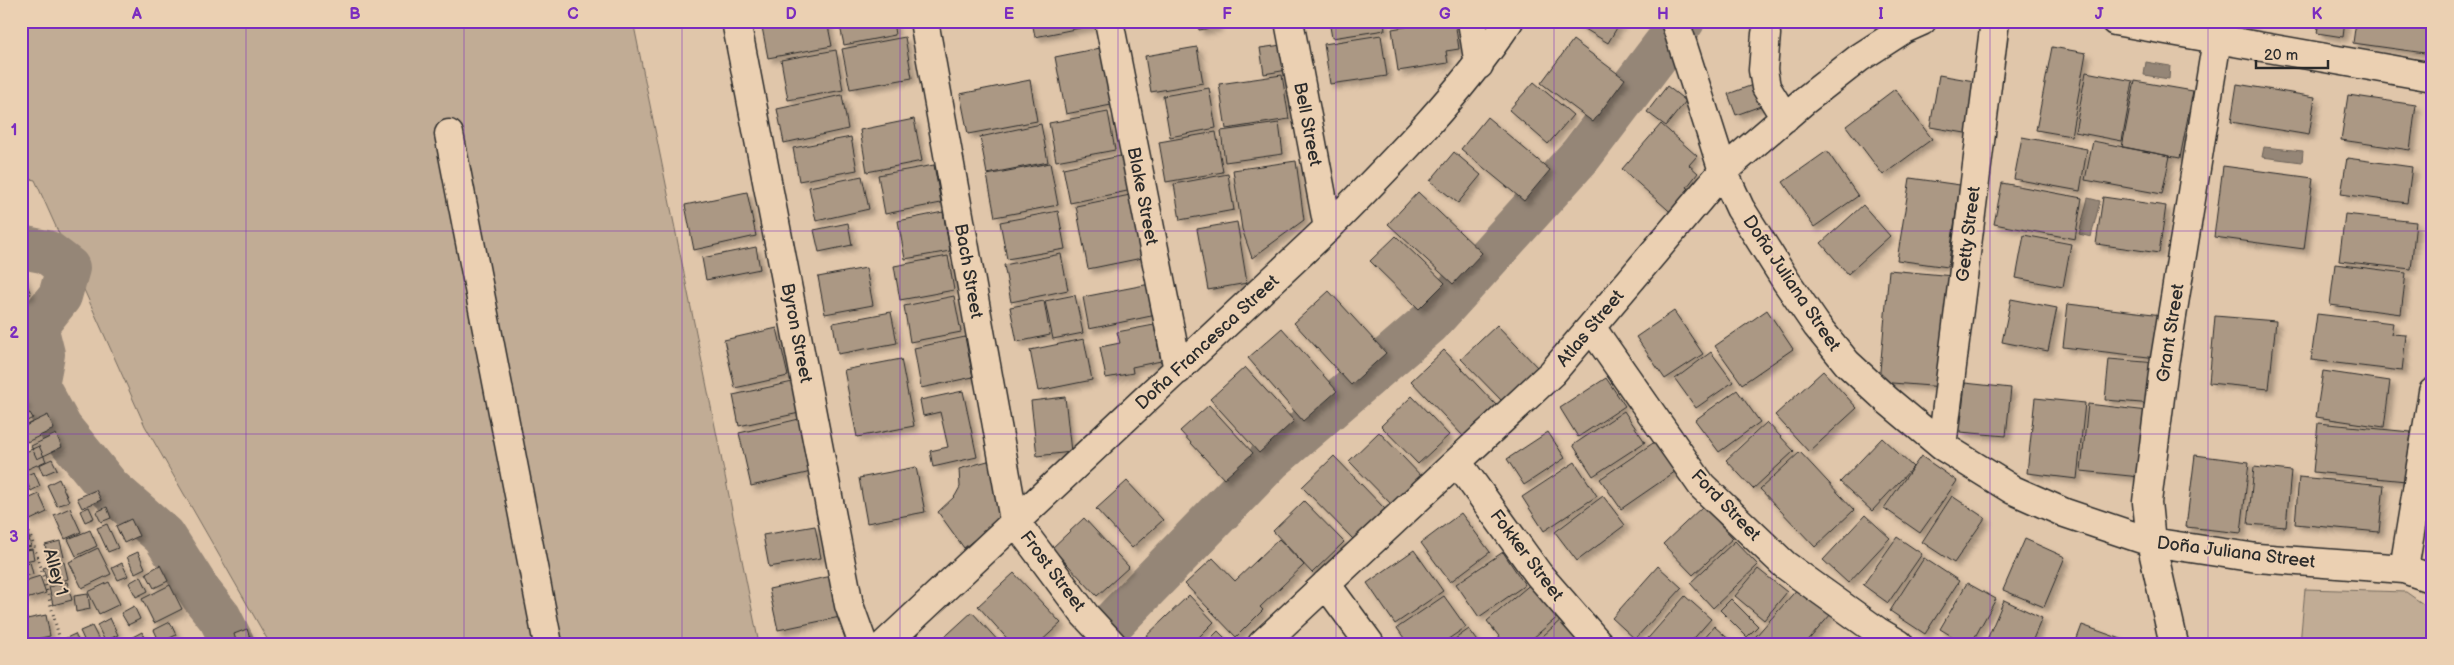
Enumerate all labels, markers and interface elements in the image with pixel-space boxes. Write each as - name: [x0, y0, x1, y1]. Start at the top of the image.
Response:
- text: A: [131, 5, 142, 24]
- text: B: [349, 5, 361, 24]
- text: C: [567, 5, 579, 24]
- text: D: [785, 5, 797, 24]
- text: E: [1004, 5, 1014, 24]
- text: F: [1222, 5, 1232, 24]
- text: G: [1439, 5, 1451, 24]
- text: H: [1657, 5, 1669, 24]
- text: I: [1878, 5, 1884, 24]
- text: J: [2095, 5, 2104, 24]
- text: K: [2312, 5, 2323, 24]
- scale bar: [2256, 38, 2329, 70]
- text: 20 m: [2264, 46, 2298, 65]
- street label: Bell Street: [1289, 80, 1326, 168]
- text: 1: [11, 121, 17, 140]
- street label: Blake Street: [1123, 145, 1162, 247]
- street label: Getty Street: [1952, 185, 1985, 283]
- street label: Doña Juliana Street: [1738, 211, 1845, 356]
- street label: Bach Street: [950, 222, 987, 321]
- street label: Doña Francesca Street: [1131, 270, 1284, 414]
- street label: Byron Street: [777, 282, 817, 385]
- street label: Grant Street: [2152, 282, 2189, 384]
- street label: Atlas Street: [1552, 285, 1629, 371]
- text: 2: [9, 324, 19, 343]
- street label: Ford Street: [1687, 465, 1765, 546]
- street label: Fokker Street: [1485, 506, 1568, 605]
- street label: Frost Street: [1015, 527, 1090, 616]
- text: 3: [9, 528, 19, 547]
- street label: Doña Juliana Street: [2156, 532, 2317, 573]
- street label: Alley 1: [39, 546, 72, 598]

